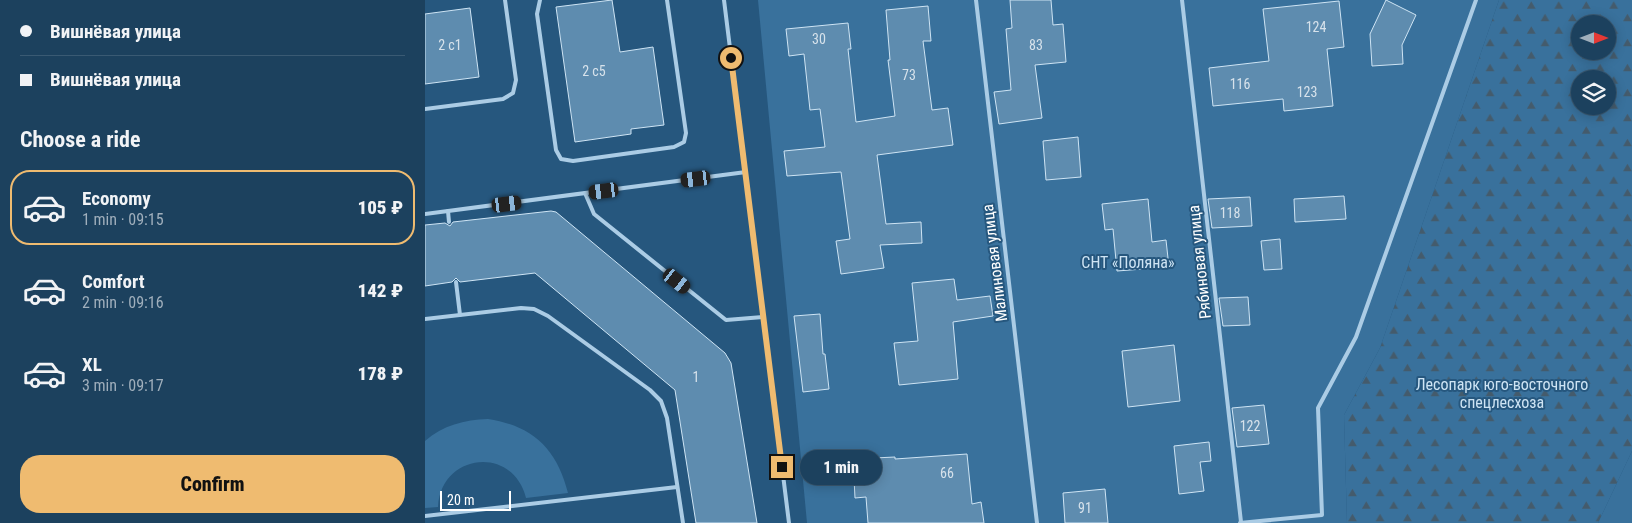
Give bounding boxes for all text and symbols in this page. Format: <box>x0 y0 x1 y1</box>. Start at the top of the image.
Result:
north arrow <box>1571 15 1616 60</box>
map controls <box>1571 15 1616 115</box>
house number: 124 <box>1306 19 1326 35</box>
text: Вишнёвая улица <box>50 20 181 43</box>
house number: 30 <box>812 31 826 47</box>
house number: 2 с1 <box>438 37 462 53</box>
house number: 83 <box>1029 37 1043 53</box>
route start <box>720 47 742 69</box>
house number: 2 с5 <box>582 63 606 79</box>
house number: 73 <box>902 67 916 83</box>
text: Вишнёвая улица <box>50 68 181 91</box>
button: layers <box>1571 70 1616 115</box>
house number: 116 <box>1230 76 1250 92</box>
house number: 123 <box>1297 84 1317 100</box>
text: Choose a ride <box>20 127 141 152</box>
car <box>680 170 711 188</box>
car <box>588 182 619 200</box>
icon: car <box>22 185 67 230</box>
text: Economy <box>82 187 151 210</box>
car <box>491 195 522 213</box>
text: 105 ₽ <box>358 196 403 219</box>
street label: Малиновая улица <box>978 203 1011 323</box>
street label: Рябиновая улица <box>1184 204 1215 320</box>
house number: 118 <box>1220 205 1240 221</box>
text: 1 min · 09:15 <box>82 210 164 229</box>
park label: СНТ «Поляна» <box>1081 253 1175 272</box>
car <box>660 266 693 296</box>
icon: car <box>22 268 67 313</box>
text: Comfort <box>82 270 145 293</box>
text: 142 ₽ <box>358 279 403 302</box>
text: 2 min · 09:16 <box>82 293 164 312</box>
icon: car <box>22 351 67 396</box>
text: XL <box>82 353 102 376</box>
text: 178 ₽ <box>358 362 403 385</box>
house number: 1 <box>693 369 699 385</box>
park label: Лесопарк юго-восточного спецлесхоза <box>1416 375 1588 412</box>
text: 3 min · 09:17 <box>82 376 164 395</box>
house number: 122 <box>1240 418 1260 434</box>
callout: 1 min <box>799 450 882 484</box>
button: Confirm <box>20 455 405 513</box>
route end <box>771 456 793 478</box>
text: 1 min <box>823 458 859 477</box>
house number: 66 <box>940 465 954 481</box>
scale bar <box>440 488 511 511</box>
text: 20 m <box>447 492 475 508</box>
house number: 91 <box>1078 500 1092 516</box>

